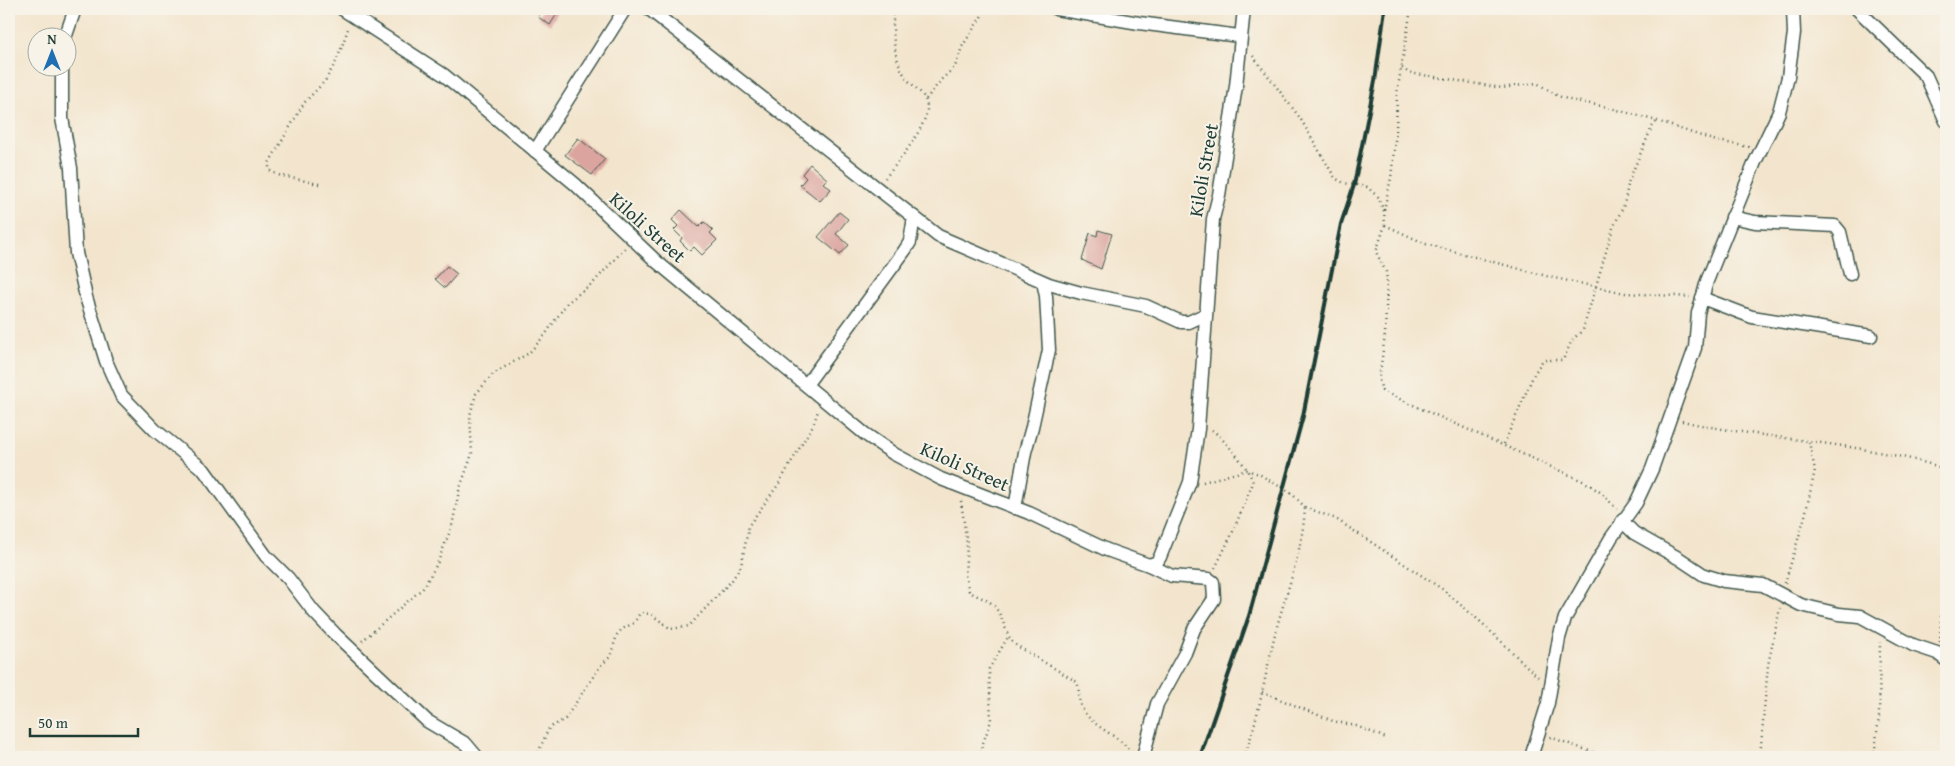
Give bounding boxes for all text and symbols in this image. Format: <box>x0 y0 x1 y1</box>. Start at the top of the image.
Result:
north arrow <box>28 28 78 78</box>
text: N <box>47 29 57 49</box>
street label: Kiloli Street <box>1181 121 1225 219</box>
street label: Kiloli Street <box>604 185 693 269</box>
street label: Kiloli Street <box>916 434 1014 498</box>
scale bar <box>30 706 138 738</box>
text: 50 m <box>38 712 69 733</box>

